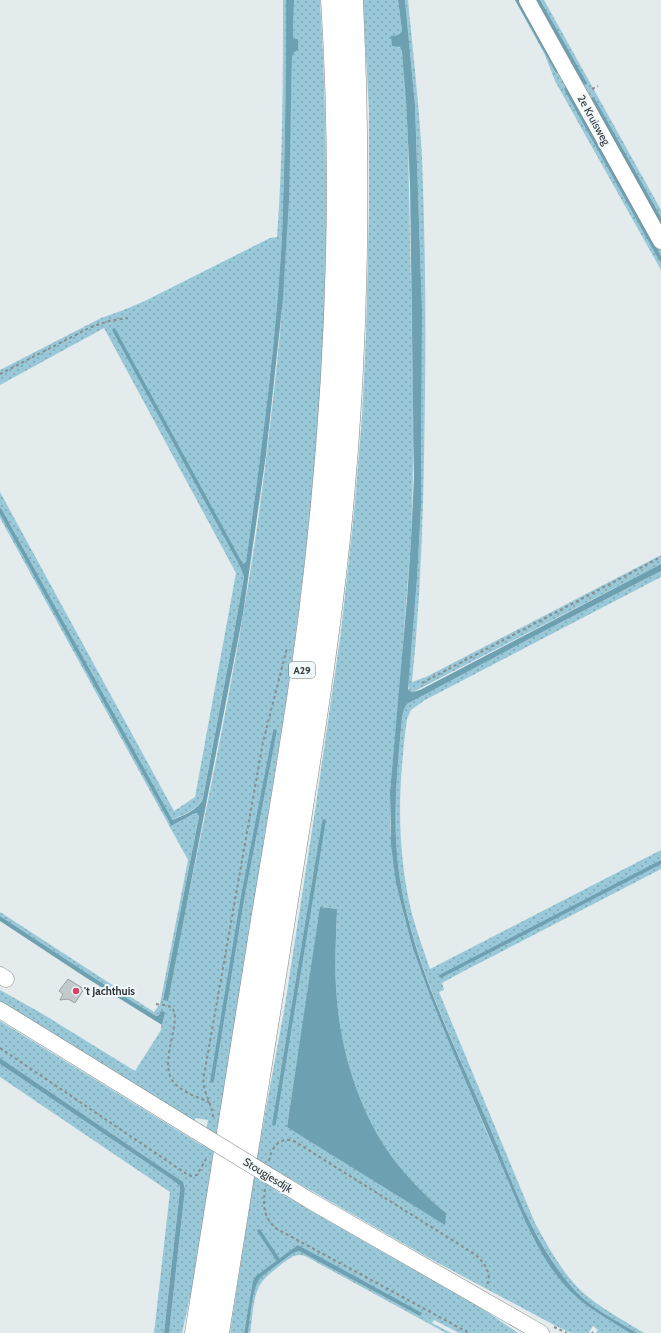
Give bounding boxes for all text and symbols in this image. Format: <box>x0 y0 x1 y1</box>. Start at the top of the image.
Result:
street label: 2e Kruisweg <box>574 92 614 148</box>
road number: A29 <box>289 662 315 678</box>
place label: 't Jachthuis <box>84 984 135 998</box>
marker: 't Jachthuis <box>71 986 81 996</box>
street label: Stougjesdijk <box>241 1154 295 1196</box>

